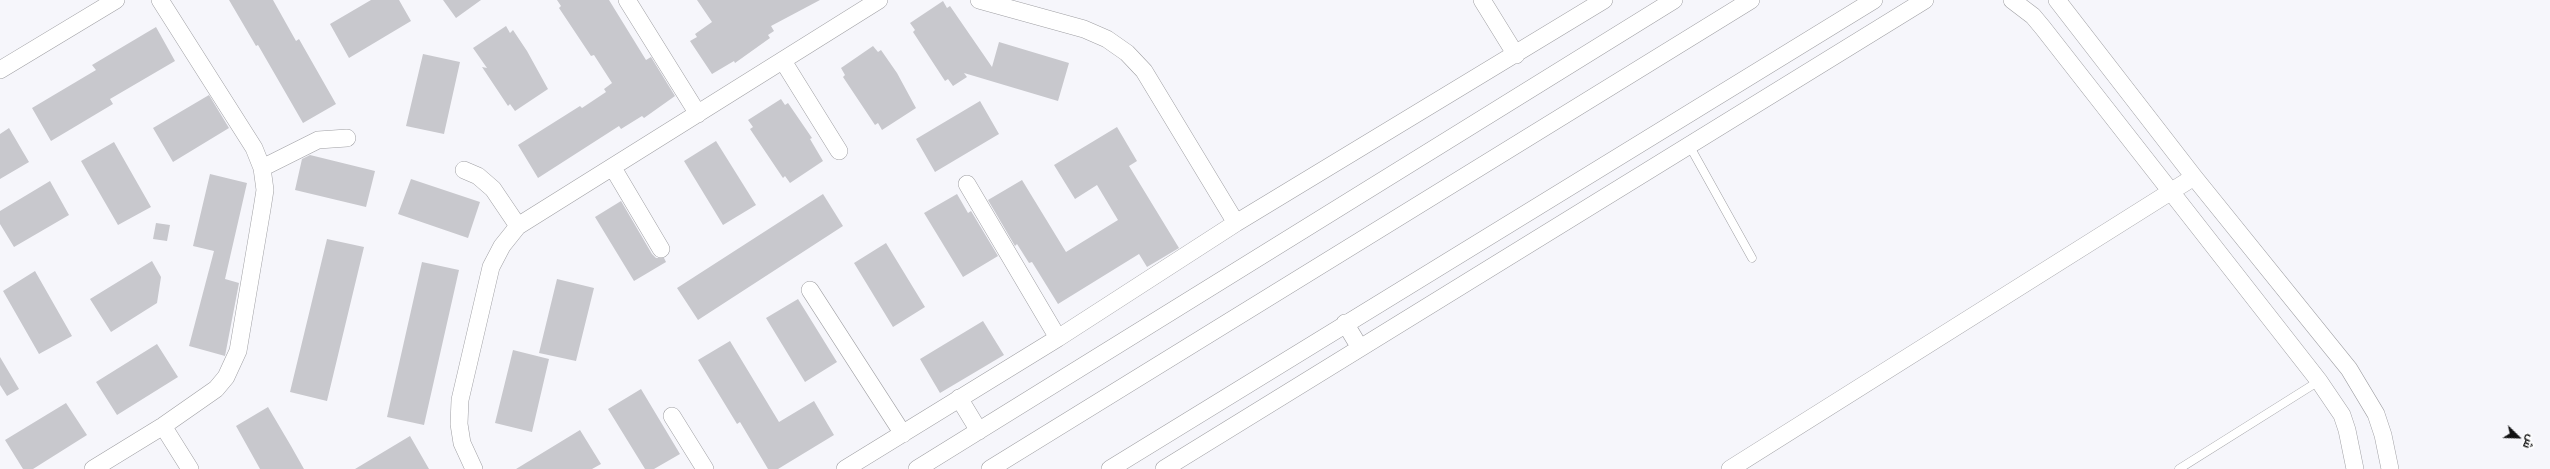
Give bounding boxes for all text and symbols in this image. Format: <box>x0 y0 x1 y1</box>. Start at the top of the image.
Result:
north arrow <box>2498 417 2538 457</box>
text: ش <box>2520 432 2538 451</box>

